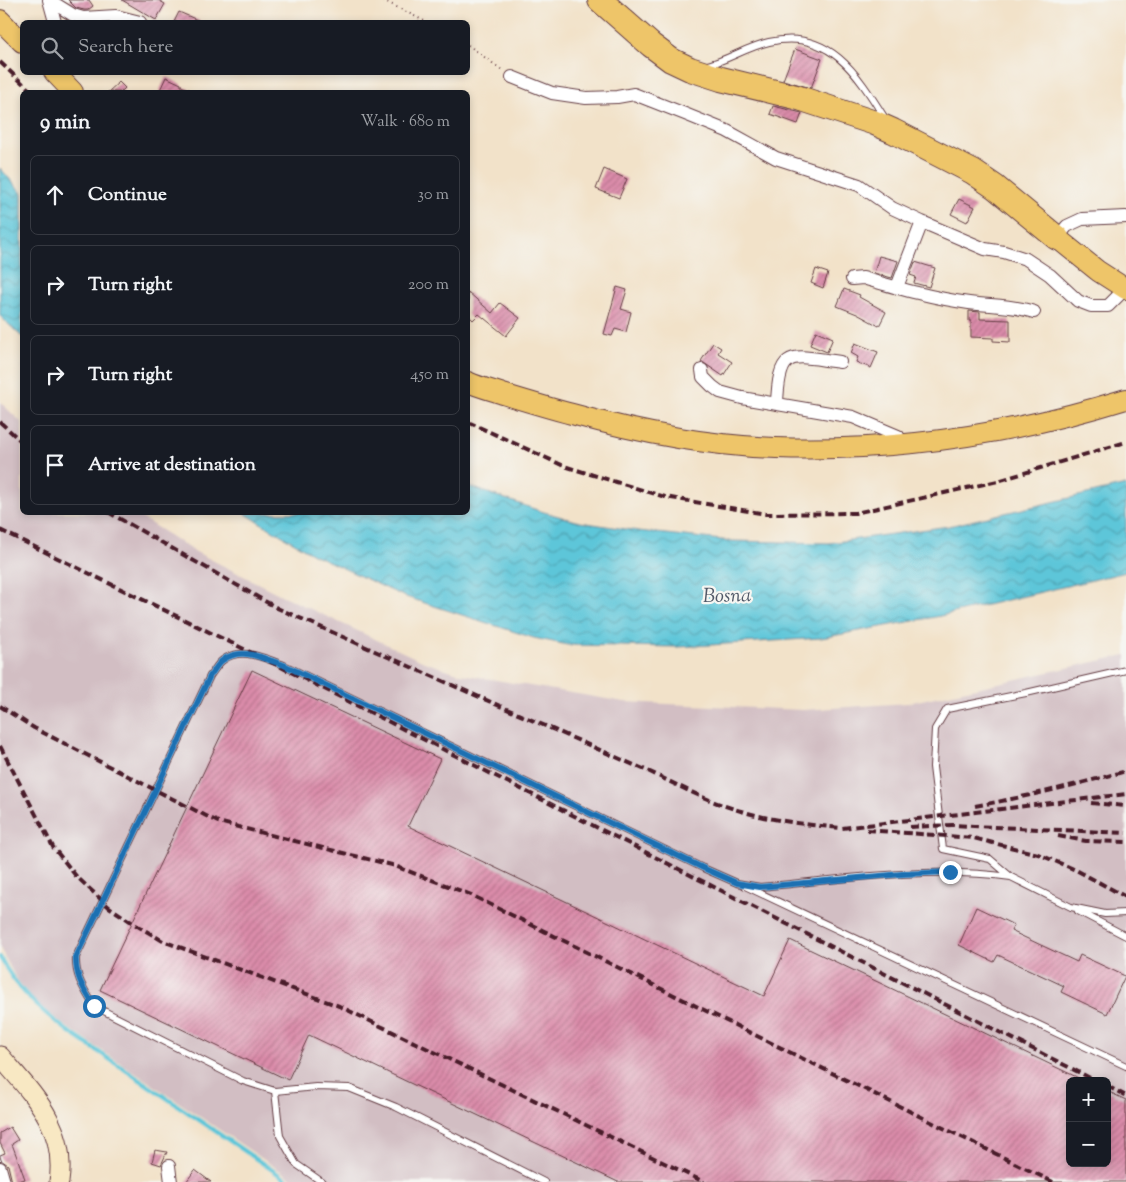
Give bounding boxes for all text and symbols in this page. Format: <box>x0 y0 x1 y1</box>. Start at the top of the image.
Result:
search box <box>20 20 470 75</box>
icon: search <box>38 34 66 62</box>
text: Search here <box>78 34 173 61</box>
text: 9 min <box>40 108 90 138</box>
text: Walk · 680 m <box>361 111 450 134</box>
icon: ahead <box>41 181 69 209</box>
text: Continue <box>88 182 167 209</box>
text: 30 m <box>418 184 449 207</box>
icon: right <box>41 271 69 299</box>
text: Turn right <box>88 272 172 299</box>
text: 200 m <box>408 274 449 297</box>
icon: right <box>41 361 69 389</box>
text: Turn right <box>88 362 172 389</box>
text: 450 m <box>410 364 449 387</box>
icon: arrive <box>41 451 69 479</box>
text: Arrive at destination <box>88 452 256 479</box>
water label: Bosna <box>703 582 751 612</box>
route end <box>939 861 962 884</box>
route start <box>83 995 106 1018</box>
map controls <box>1066 1077 1111 1167</box>
button: + <box>1066 1077 1111 1122</box>
button: − <box>1066 1122 1111 1167</box>

